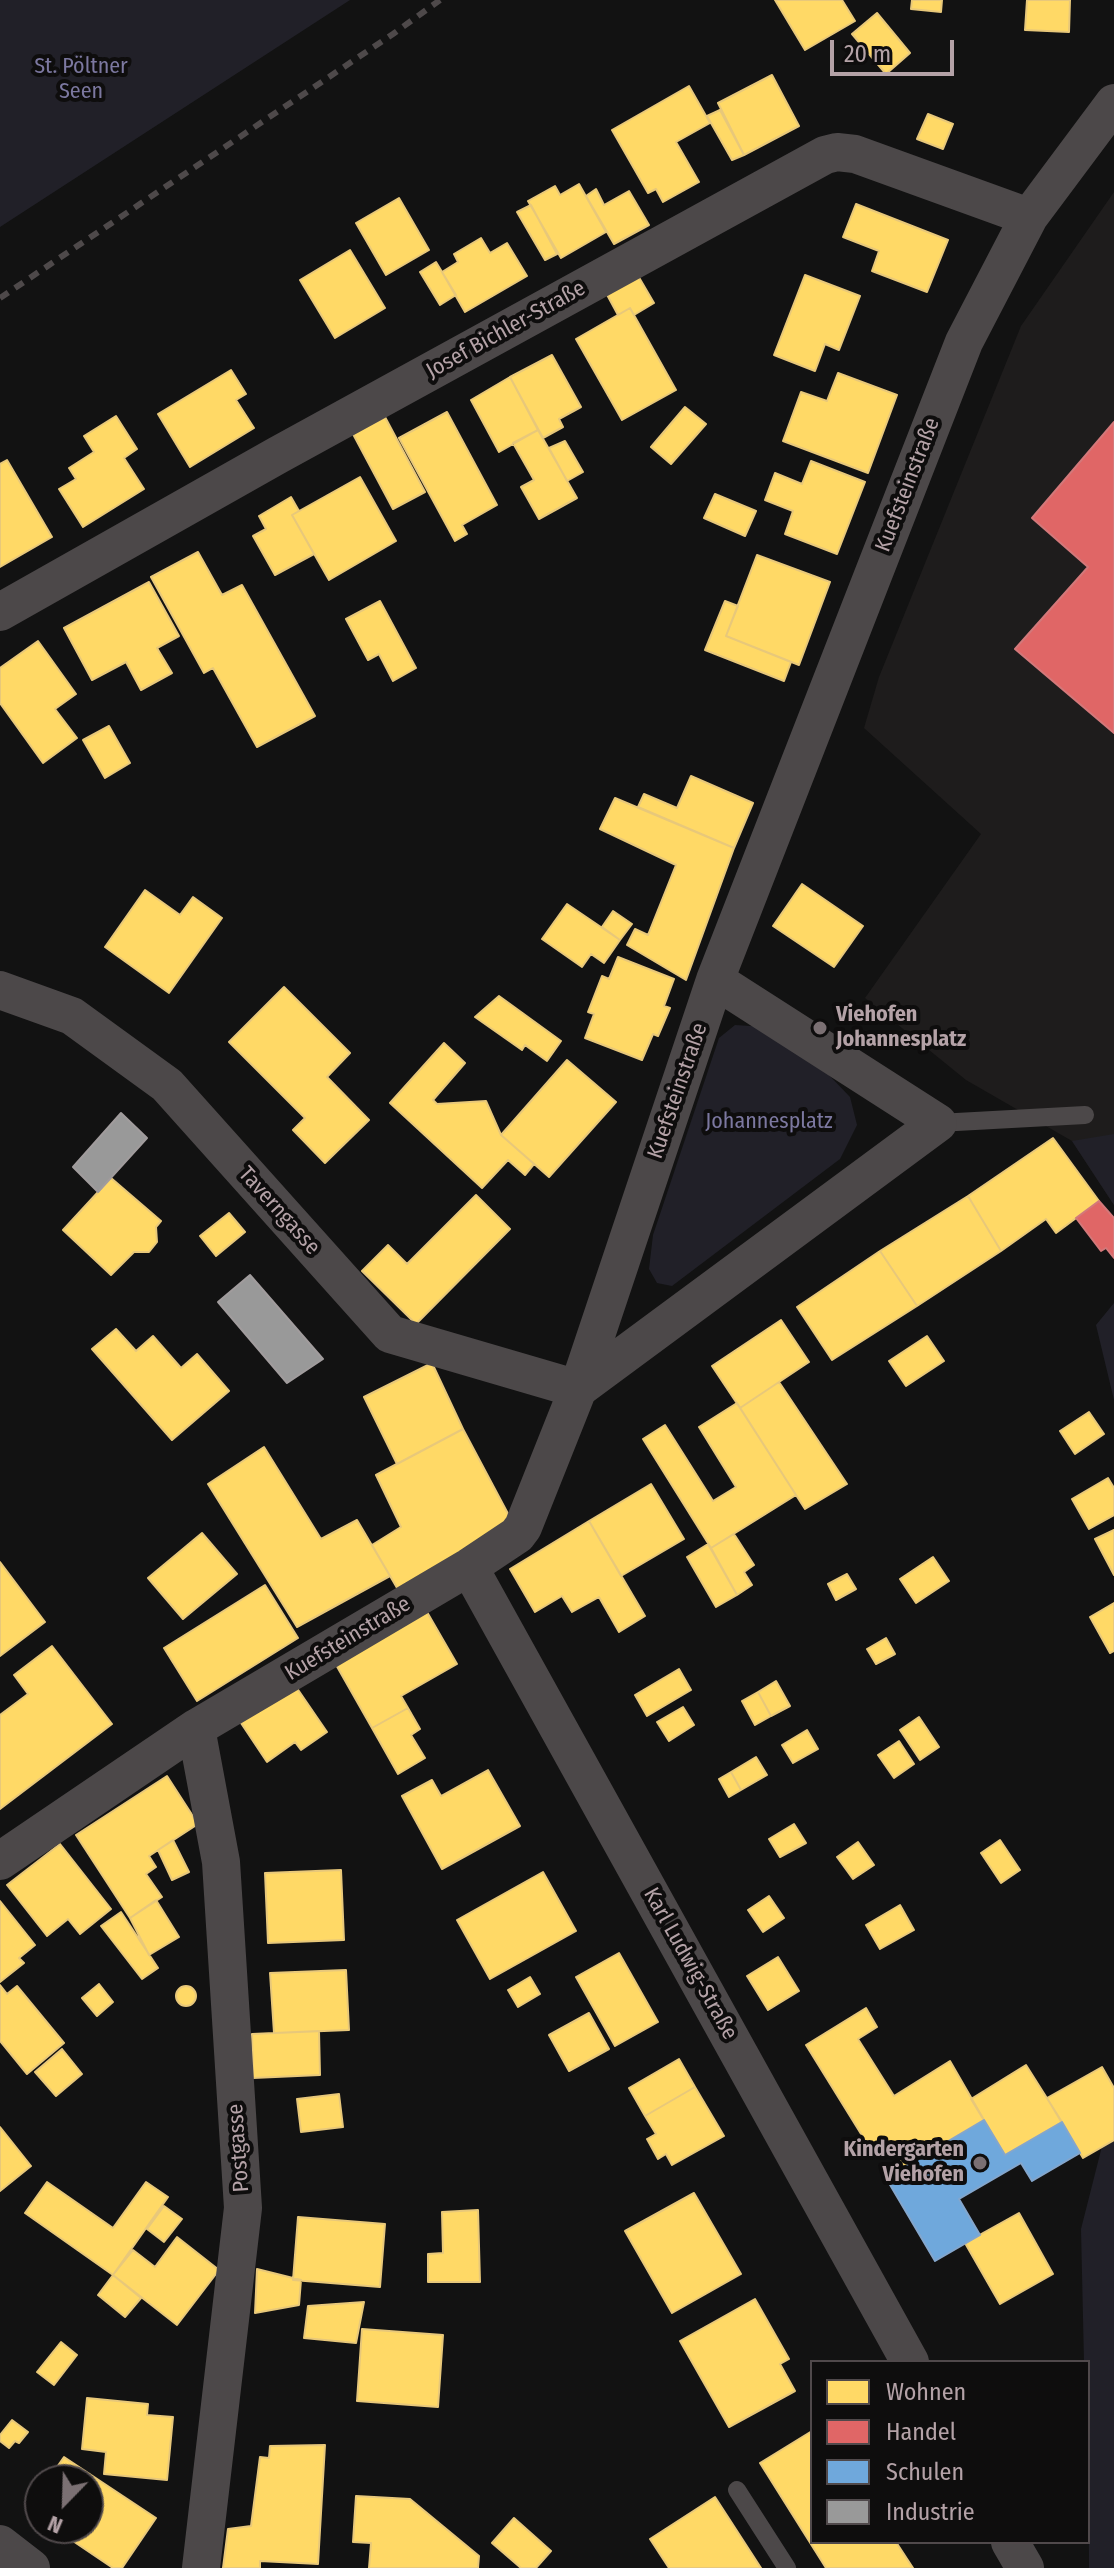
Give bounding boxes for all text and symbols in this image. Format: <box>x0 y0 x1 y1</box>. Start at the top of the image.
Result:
scale bar <box>834 24 958 74</box>
text: 20 m <box>844 40 891 68</box>
park label: St. Pöltner Seen <box>34 54 128 106</box>
street label: Josef Bichler-Straße <box>422 275 590 385</box>
street label: Kuefsteinstraße <box>870 414 946 556</box>
place label: Viehofen Johannesplatz <box>836 1002 966 1054</box>
marker: Viehofen Johannesplatz <box>811 1019 829 1037</box>
street label: Kuefsteinstraße <box>642 1020 714 1162</box>
park label: Johannesplatz <box>705 1109 833 1135</box>
street label: Taverngasse <box>233 1162 325 1260</box>
street label: Kuefsteinstraße <box>280 1591 416 1687</box>
street label: Karl Ludwig-Straße <box>637 1883 743 2045</box>
street label: Postgasse <box>223 2103 255 2193</box>
place label: Kindergarten Viehofen <box>844 2137 964 2188</box>
marker: Kindergarten Viehofen <box>971 2154 989 2172</box>
legend <box>810 2360 1090 2544</box>
text: Wohnen <box>886 2378 966 2406</box>
text: Handel <box>886 2418 956 2446</box>
text: Schulen <box>886 2458 964 2486</box>
north arrow <box>24 2464 104 2544</box>
text: Industrie <box>886 2498 975 2526</box>
text: N <box>44 2510 67 2540</box>

